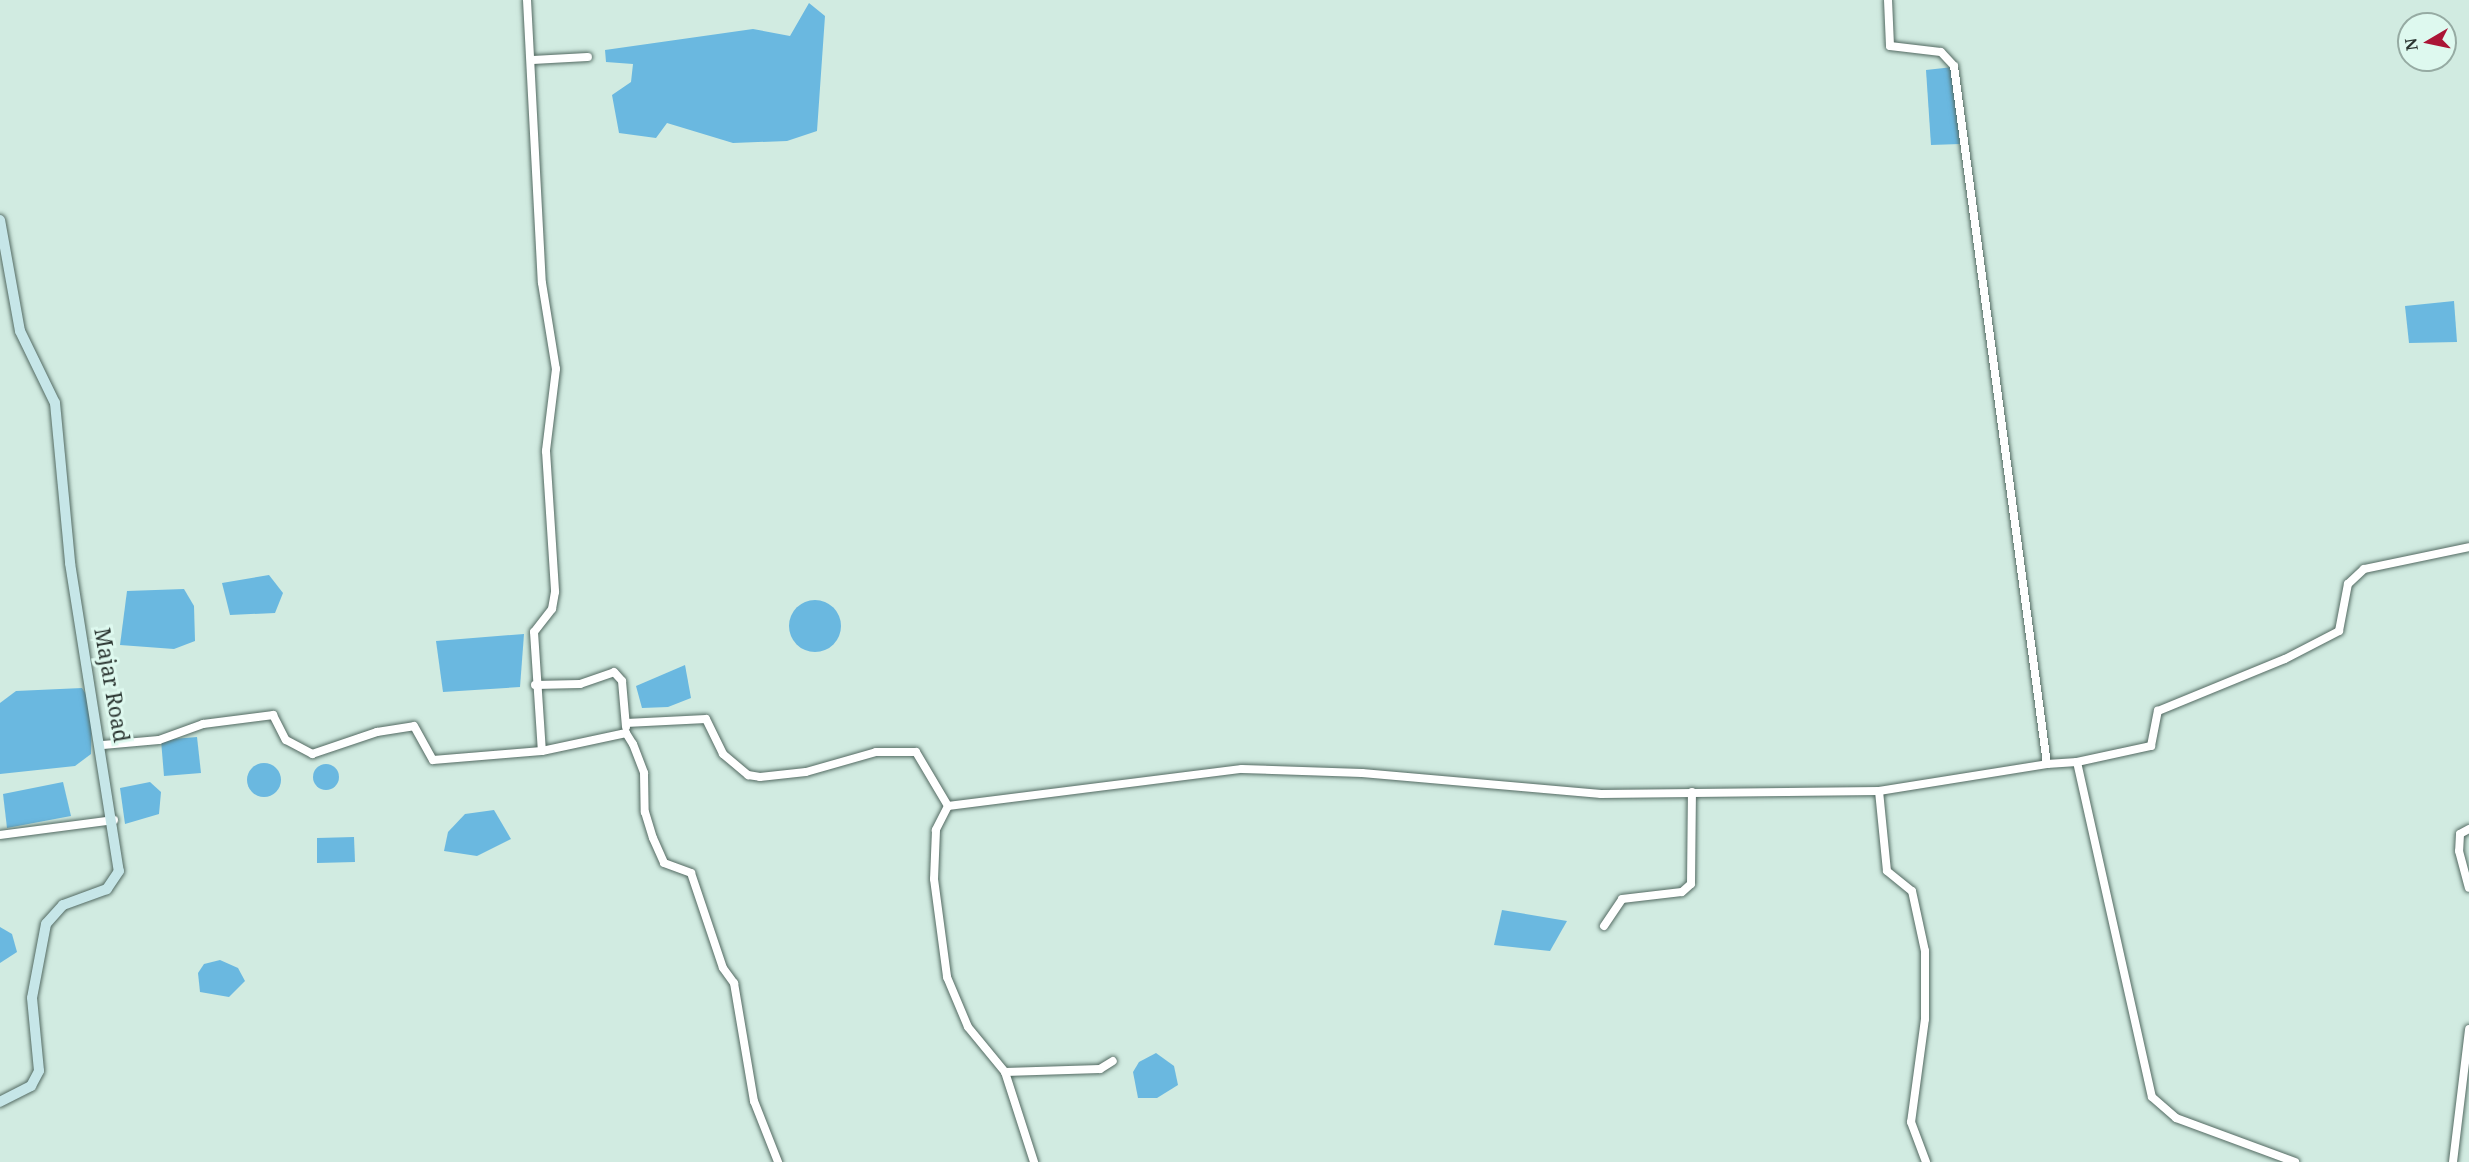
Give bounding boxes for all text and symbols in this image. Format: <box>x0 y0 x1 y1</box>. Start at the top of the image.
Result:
north arrow <box>2397 12 2457 72</box>
text: N <box>2399 37 2423 52</box>
street label: Majar Road <box>90 626 134 744</box>

